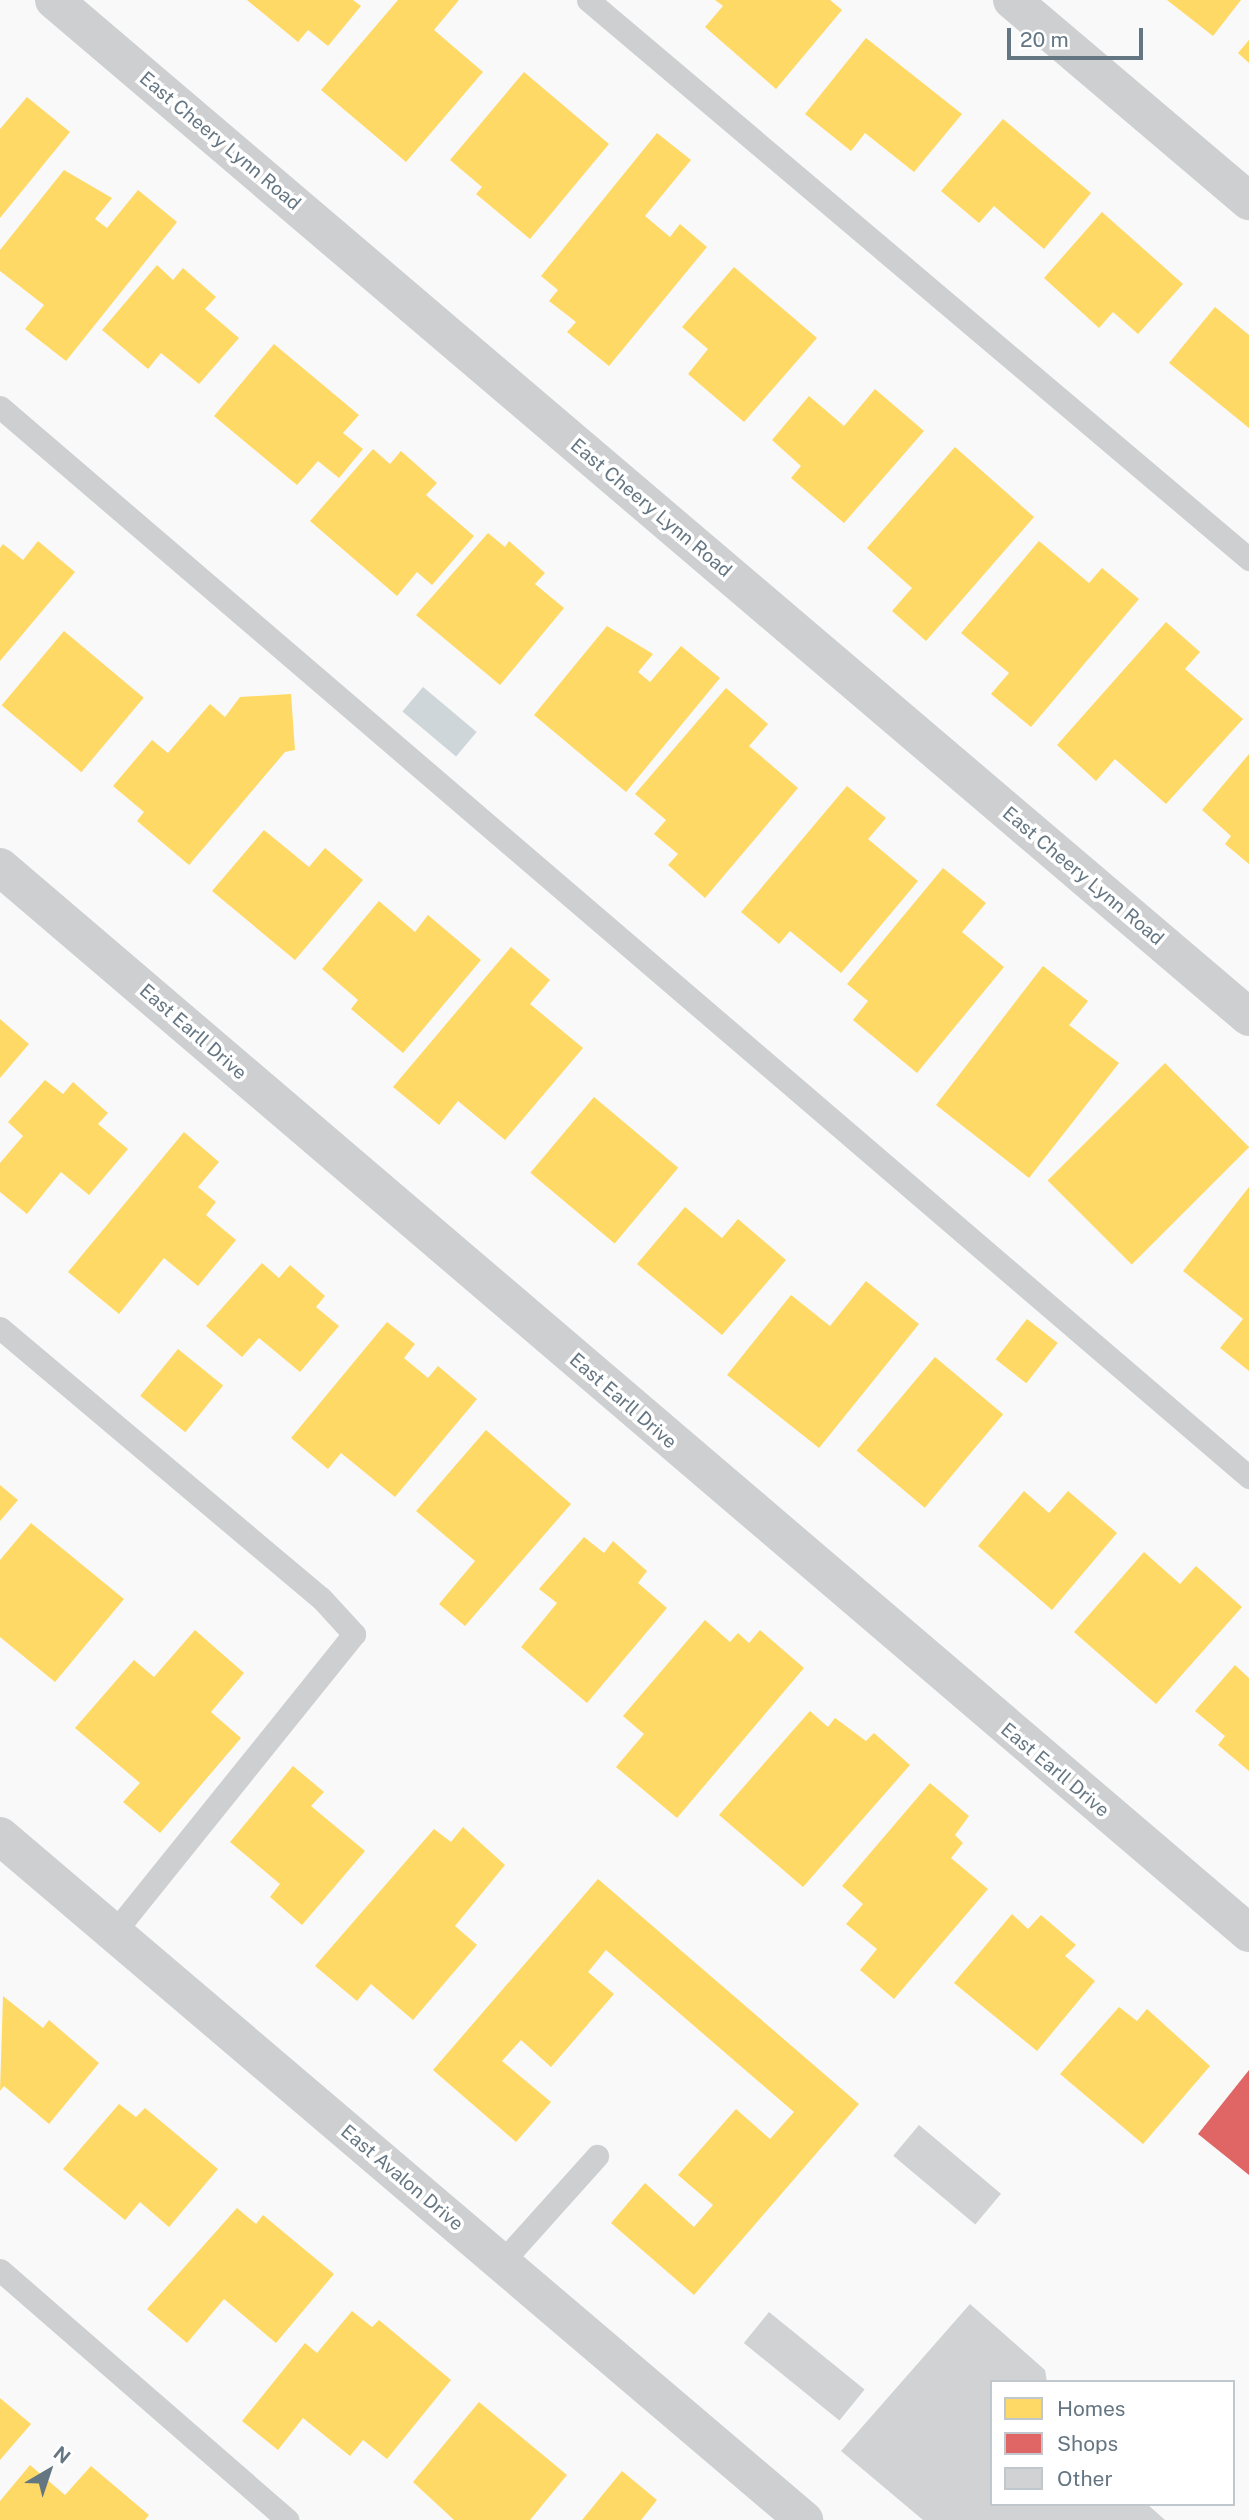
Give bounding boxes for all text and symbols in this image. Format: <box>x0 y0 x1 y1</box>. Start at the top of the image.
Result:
scale bar <box>1011 14 1148 58</box>
text: 20 m <box>1020 27 1069 52</box>
street label: East Cheery Lynn Road <box>135 67 305 215</box>
street label: East Cheery Lynn Road <box>566 434 736 582</box>
street label: East Cheery Lynn Road <box>998 802 1168 950</box>
street label: East Earll Drive <box>135 979 251 1085</box>
street label: East Earll Drive <box>565 1348 681 1454</box>
street label: East Earll Drive <box>996 1718 1114 1822</box>
street label: East Avalon Drive <box>336 2120 468 2236</box>
legend <box>990 2380 1235 2506</box>
text: Homes <box>1057 2396 1125 2421</box>
text: Shops <box>1057 2431 1118 2456</box>
north arrow <box>14 2436 84 2506</box>
text: N <box>50 2441 75 2468</box>
text: Other <box>1057 2466 1113 2491</box>

